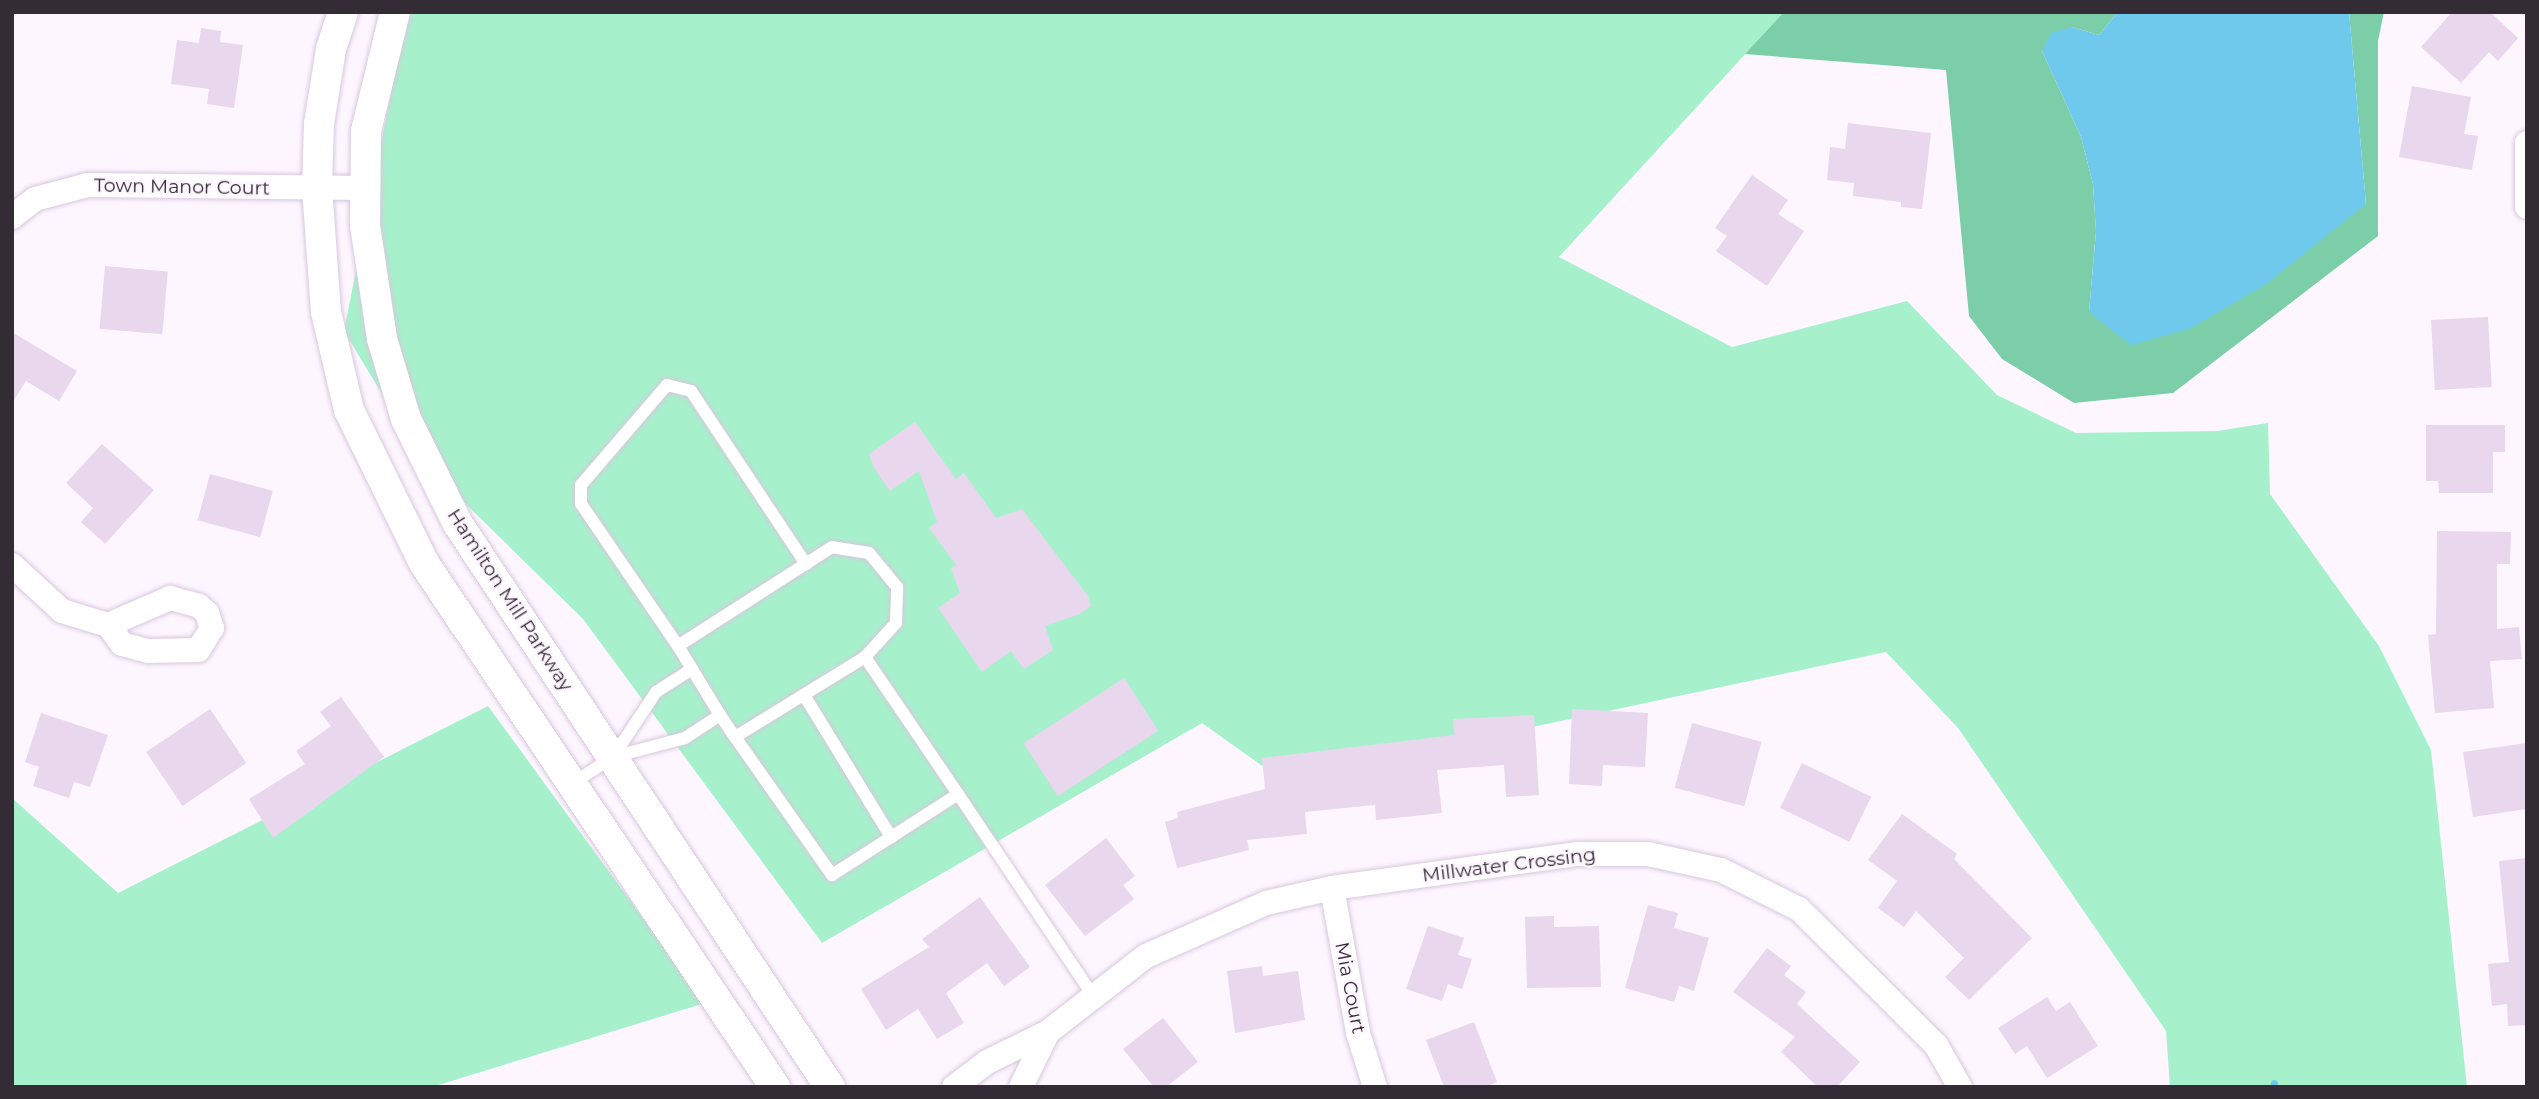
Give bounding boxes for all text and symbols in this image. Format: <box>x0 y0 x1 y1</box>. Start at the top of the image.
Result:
street label: Town Manor Court <box>94 174 270 200</box>
street label: Hamilton Mill Parkway <box>442 505 578 695</box>
street label: Millwater Crossing <box>1421 843 1597 887</box>
street label: Mia Court <box>1330 940 1370 1036</box>

